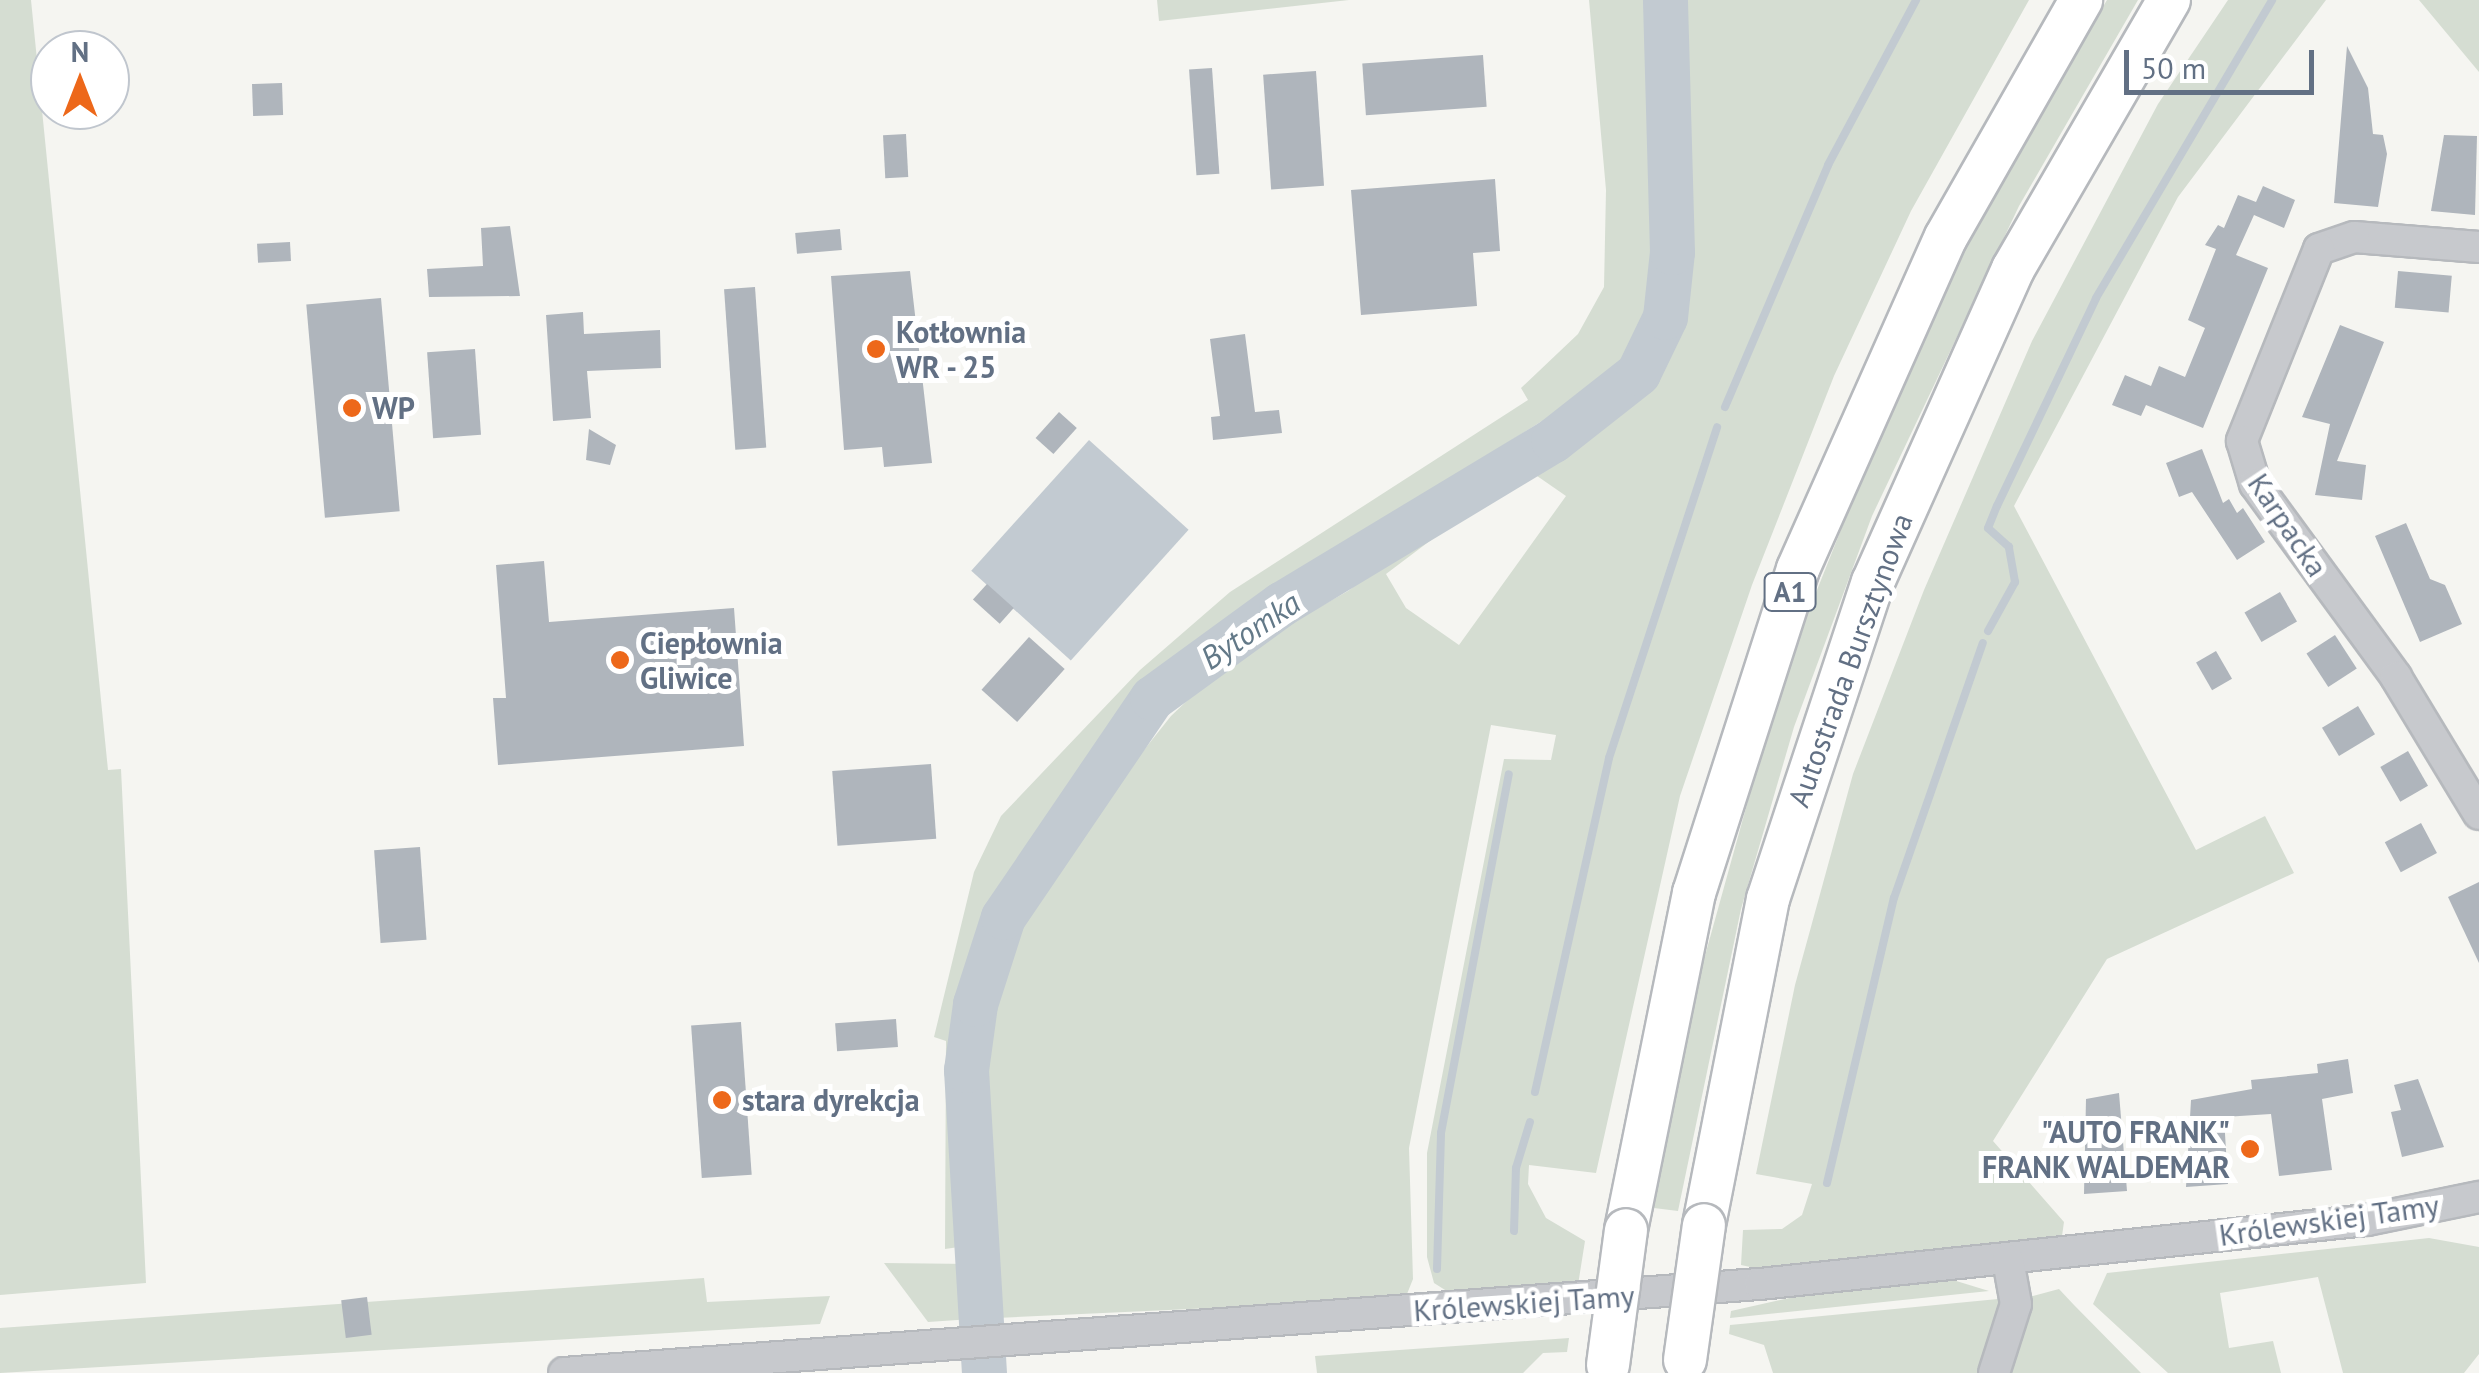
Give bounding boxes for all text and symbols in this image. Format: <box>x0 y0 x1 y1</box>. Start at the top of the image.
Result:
north arrow <box>30 30 130 130</box>
scale bar <box>2129 30 2319 92</box>
text: N <box>71 33 89 70</box>
text: 50 m <box>2141 48 2206 87</box>
place label: Kotłownia WR - 25 <box>896 314 1026 384</box>
marker: Kotłownia WR - 25 <box>865 338 887 360</box>
place label: WP <box>372 390 415 426</box>
marker: WP <box>341 397 363 419</box>
street label: Karpacka <box>2241 467 2335 583</box>
street label: Autostrada Bursztynowa <box>1780 508 1920 812</box>
road number: A1 <box>1762 569 1818 615</box>
water label: Bytomka <box>1193 583 1307 677</box>
place label: Ciepłownia Gliwice <box>640 625 783 696</box>
marker: Ciepłownia Gliwice <box>609 649 631 671</box>
place label: stara dyrekcja <box>742 1082 920 1118</box>
marker: stara dyrekcja <box>711 1089 733 1111</box>
place label: "AUTO FRANK" FRANK WALDEMAR <box>1980 1114 2230 1184</box>
marker: "AUTO FRANK" FRANK WALDEMAR <box>2239 1138 2261 1160</box>
street label: Królewskiej Tamy <box>2216 1187 2442 1253</box>
street label: Królewskiej Tamy <box>1412 1277 1636 1329</box>

